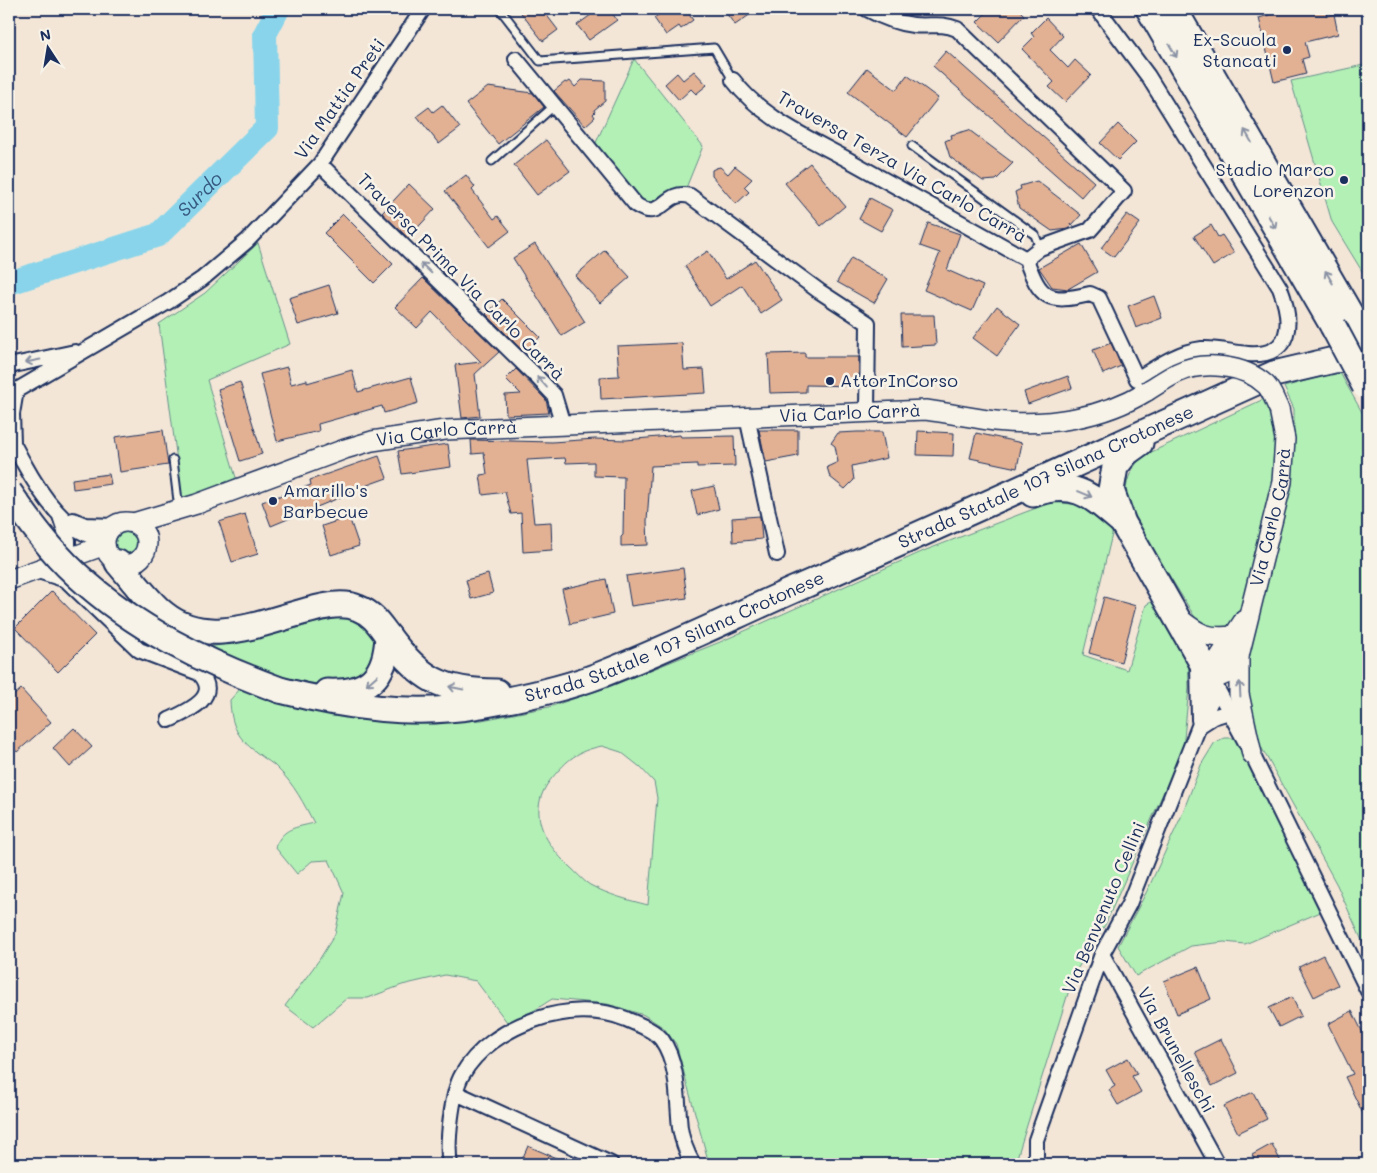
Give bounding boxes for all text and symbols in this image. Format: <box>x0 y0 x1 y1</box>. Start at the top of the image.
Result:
north arrow <box>22 22 72 72</box>
text: N <box>38 24 52 45</box>
place label: Ex-Scuola Stancati <box>1193 27 1277 72</box>
street label: Via Mattia Preti <box>288 33 390 164</box>
one-way arrow <box>1168 43 1178 58</box>
marker: Ex-Scuola Stancati <box>1281 44 1293 56</box>
street label: Traversa Terza Via Carlo Carrà <box>773 85 1032 248</box>
one-way arrow <box>1242 130 1252 144</box>
place label: Stadio Marco Lorenzon <box>1216 157 1334 202</box>
water label: Surdo <box>171 166 227 222</box>
street label: Traversa Prima Via Carlo Carrà <box>353 167 571 385</box>
marker: Stadio Marco Lorenzon <box>1338 174 1350 186</box>
one-way arrow <box>1267 214 1277 228</box>
one-way arrow <box>420 262 433 274</box>
one-way arrow <box>1324 270 1334 284</box>
one-way arrow <box>25 357 41 366</box>
place label: AttorInCorso <box>840 368 958 392</box>
marker: AttorInCorso <box>824 375 836 387</box>
one-way arrow <box>536 376 548 389</box>
street label: Via Carlo Carrà <box>779 397 921 427</box>
street label: Strada Statale 107 Silana Crotonese <box>894 399 1197 554</box>
street label: Via Carlo Carrà <box>374 414 518 451</box>
street label: Via Carlo Carrà <box>1244 447 1295 589</box>
place label: Amarillo's Barbecue <box>283 478 369 523</box>
one-way arrow <box>1077 489 1092 499</box>
marker: Amarillo's Barbecue <box>267 495 279 507</box>
street label: Strada Statale 107 Silana Crotonese <box>522 565 828 707</box>
one-way arrow <box>365 674 378 686</box>
one-way arrow <box>1235 682 1244 698</box>
one-way arrow <box>448 683 464 692</box>
street label: Via Benvenuto Cellini <box>1056 818 1150 998</box>
street label: Via Brunelleschi <box>1132 982 1221 1117</box>

